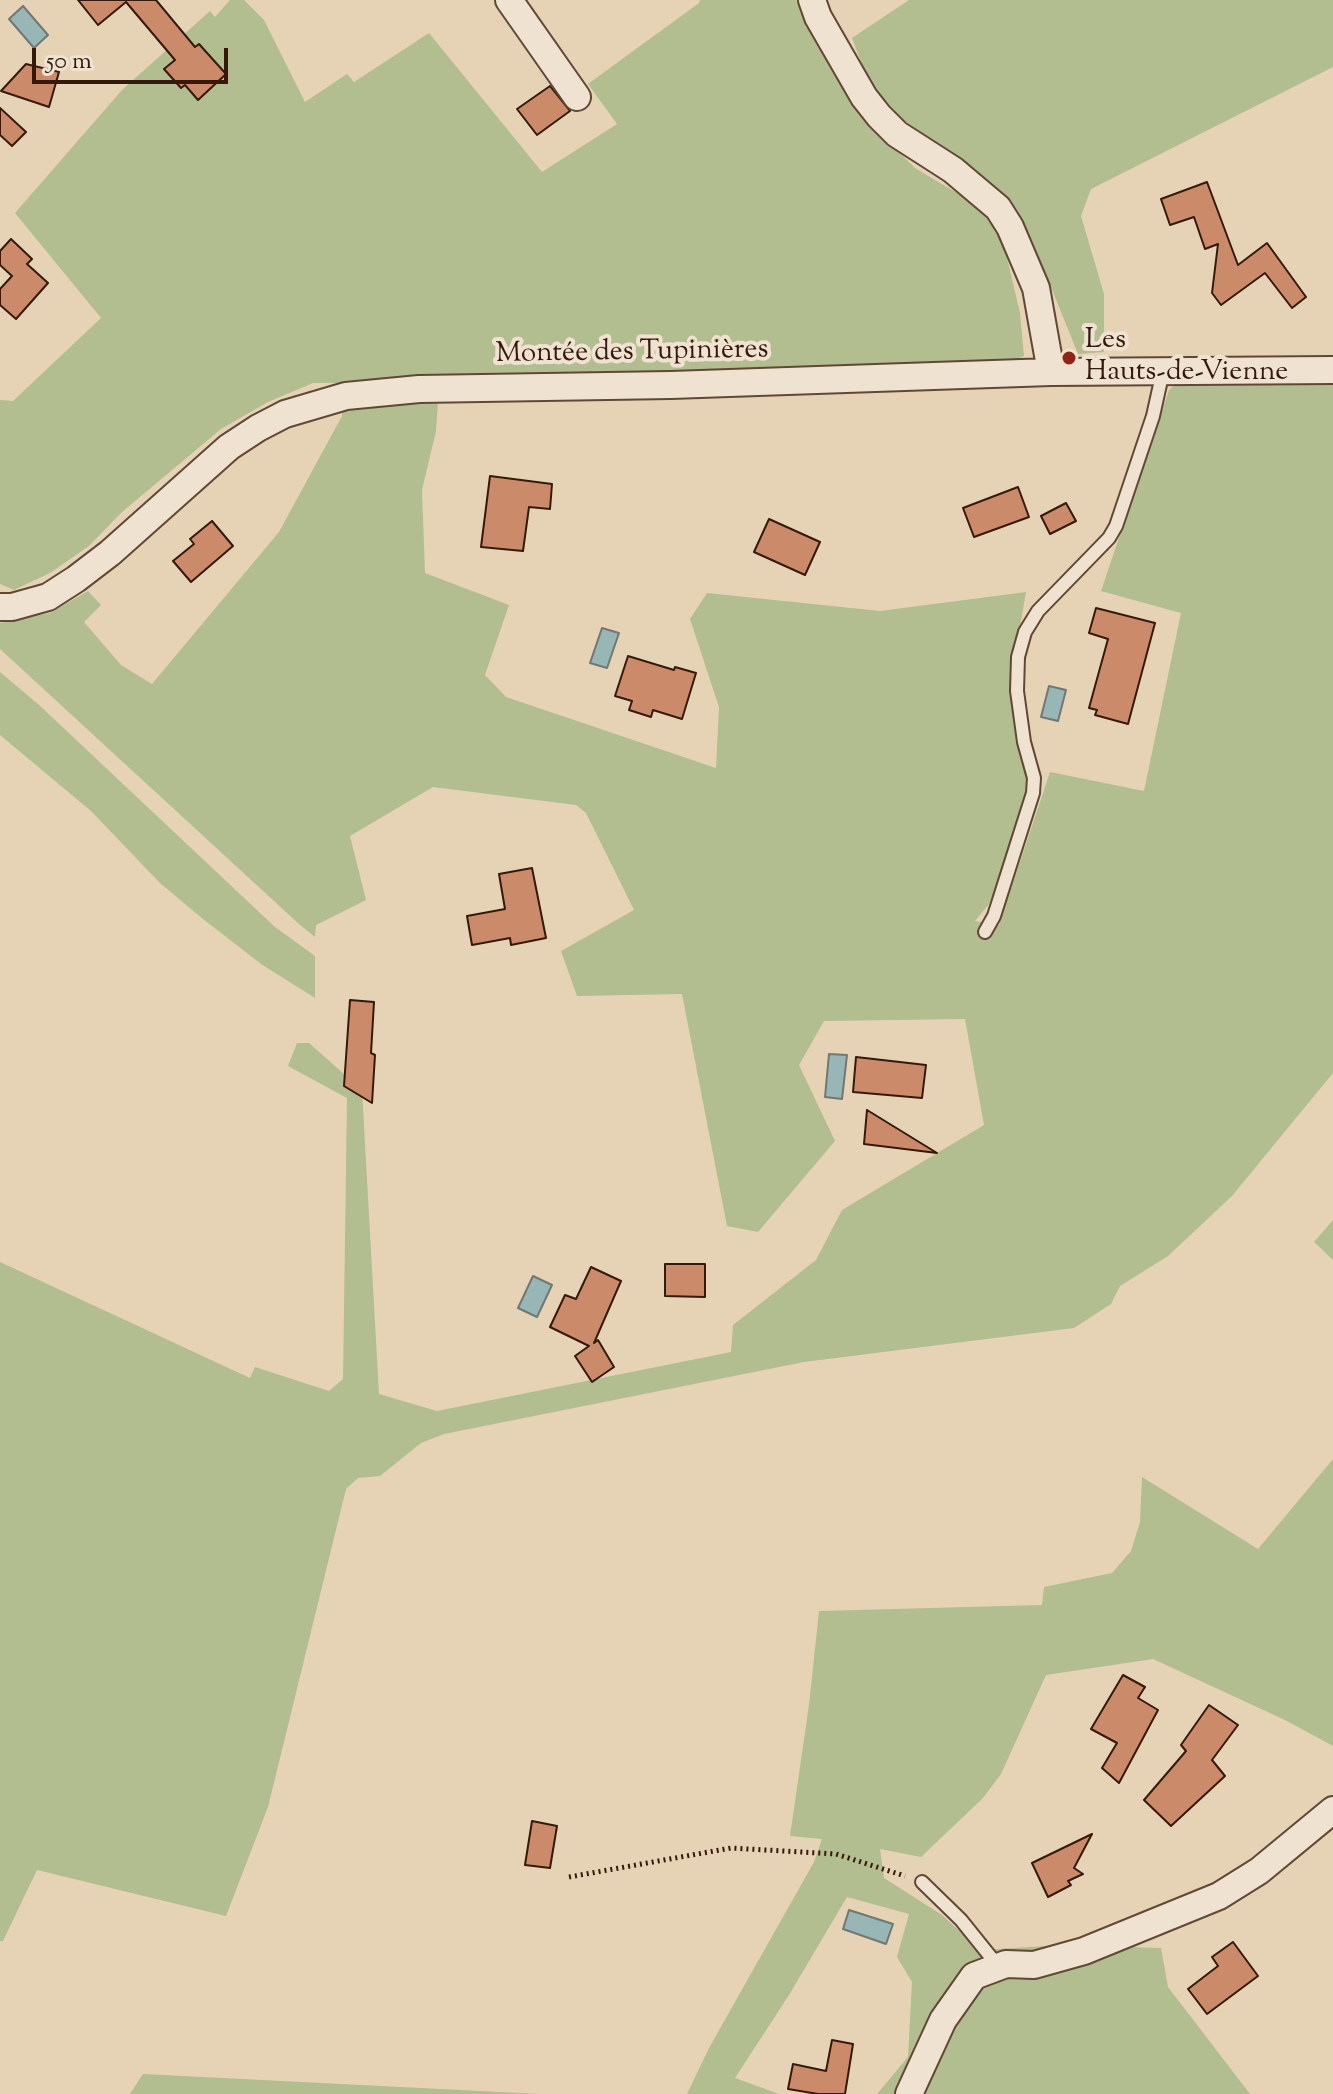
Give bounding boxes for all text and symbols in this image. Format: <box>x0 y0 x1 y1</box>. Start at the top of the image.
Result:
scale bar <box>36 32 232 82</box>
text: 50 m <box>46 45 92 79</box>
place label: Les Hauts-de-Vienne <box>1085 325 1288 391</box>
street label: Montée des Tupinières <box>495 335 769 373</box>
marker: Les Hauts-de-Vienne <box>1060 349 1078 367</box>

